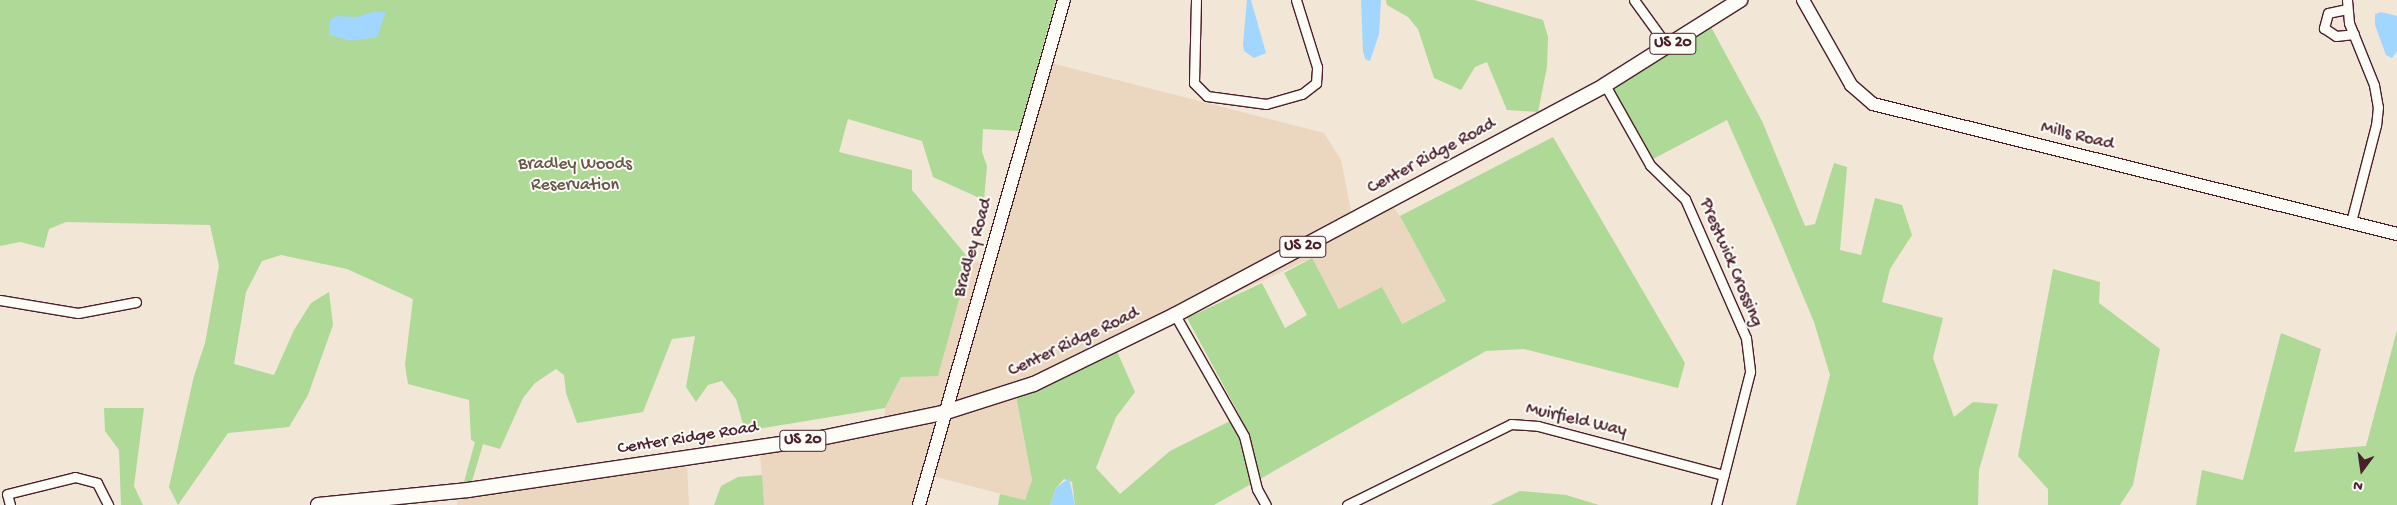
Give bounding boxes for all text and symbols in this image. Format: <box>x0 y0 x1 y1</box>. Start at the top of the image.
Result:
road number: US 20 <box>1649 31 1697 58</box>
street label: Center Ridge Road <box>1364 114 1500 200</box>
street label: Mills Road <box>2038 118 2116 156</box>
park label: Bradley Woods Reservation <box>518 155 632 198</box>
street label: Bradley Road <box>950 196 998 300</box>
street label: Prestwick Crossing <box>1693 196 1767 330</box>
road number: US 20 <box>1279 233 1327 260</box>
street label: Center Ridge Road <box>1005 303 1143 383</box>
street label: Muirfield Way <box>1523 399 1629 443</box>
street label: Center Ridge Road <box>616 417 760 461</box>
road number: US 20 <box>779 428 827 454</box>
north arrow <box>2337 445 2387 495</box>
text: N <box>2352 476 2365 494</box>

